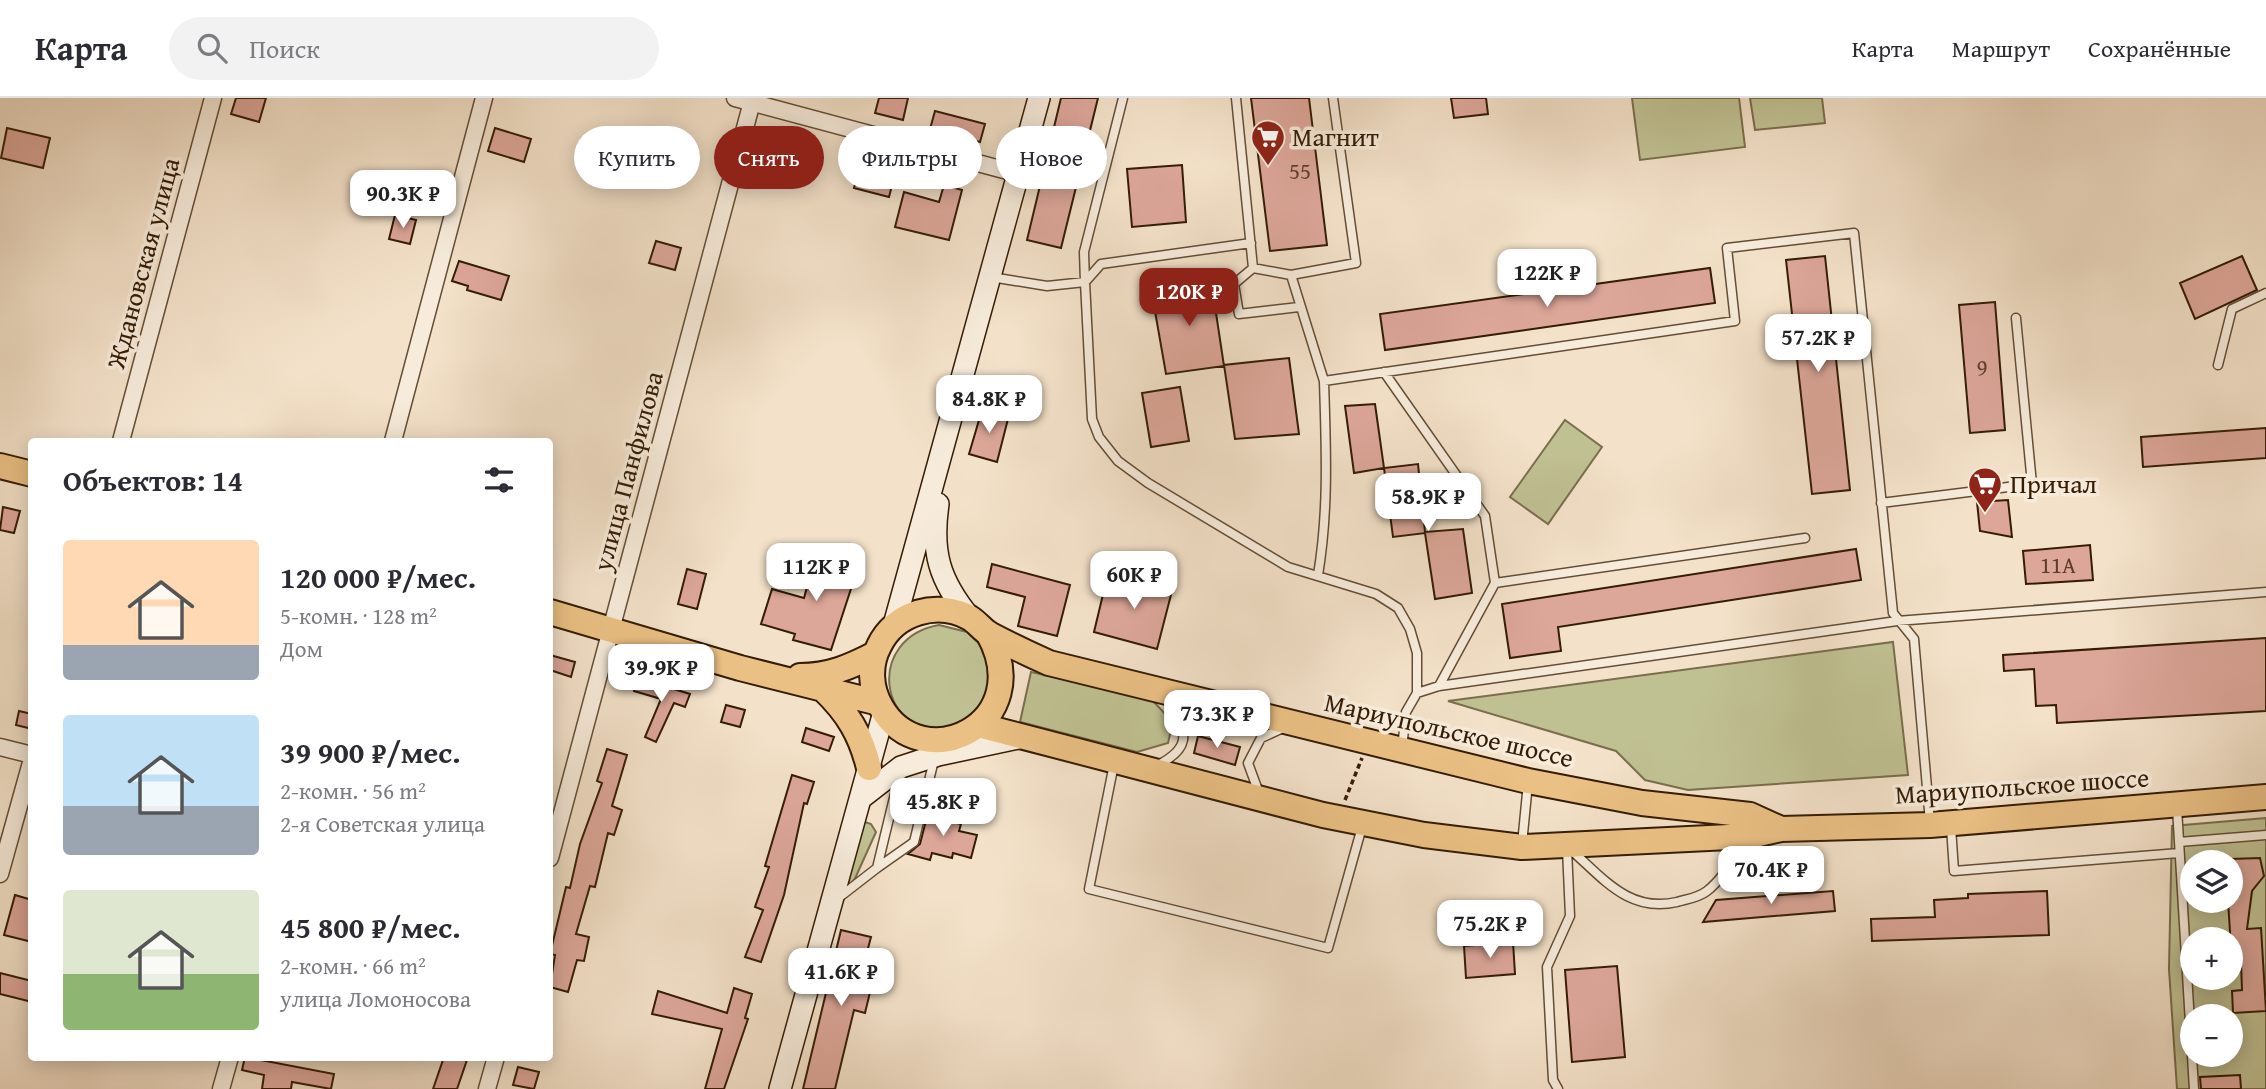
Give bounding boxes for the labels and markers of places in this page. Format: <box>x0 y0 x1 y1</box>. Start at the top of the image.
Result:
place label: Магнит <box>1292 117 1379 156</box>
supermarket icon: Магнит <box>1249 118 1287 167</box>
pin: 90.3K ₽ <box>338 170 468 230</box>
pin: 122K ₽ <box>1490 250 1604 309</box>
pin: 120K ₽ <box>1132 268 1246 328</box>
pin: 57.2K ₽ <box>1753 314 1883 374</box>
pin: 84.8K ₽ <box>924 376 1054 435</box>
place label: Причал <box>2010 464 2097 503</box>
supermarket icon: Причал <box>1966 465 2004 514</box>
pin: 58.9K ₽ <box>1363 474 1493 533</box>
pin: 112K ₽ <box>759 544 873 603</box>
pin: 60K ₽ <box>1085 552 1183 611</box>
pin: 39.9K ₽ <box>596 644 726 704</box>
pin: 73.3K ₽ <box>1152 690 1282 750</box>
pin: 45.8K ₽ <box>878 778 1008 838</box>
pin: 70.4K ₽ <box>1706 846 1836 906</box>
pin: 75.2K ₽ <box>1425 900 1555 960</box>
pin: 41.6K ₽ <box>776 948 906 1008</box>

